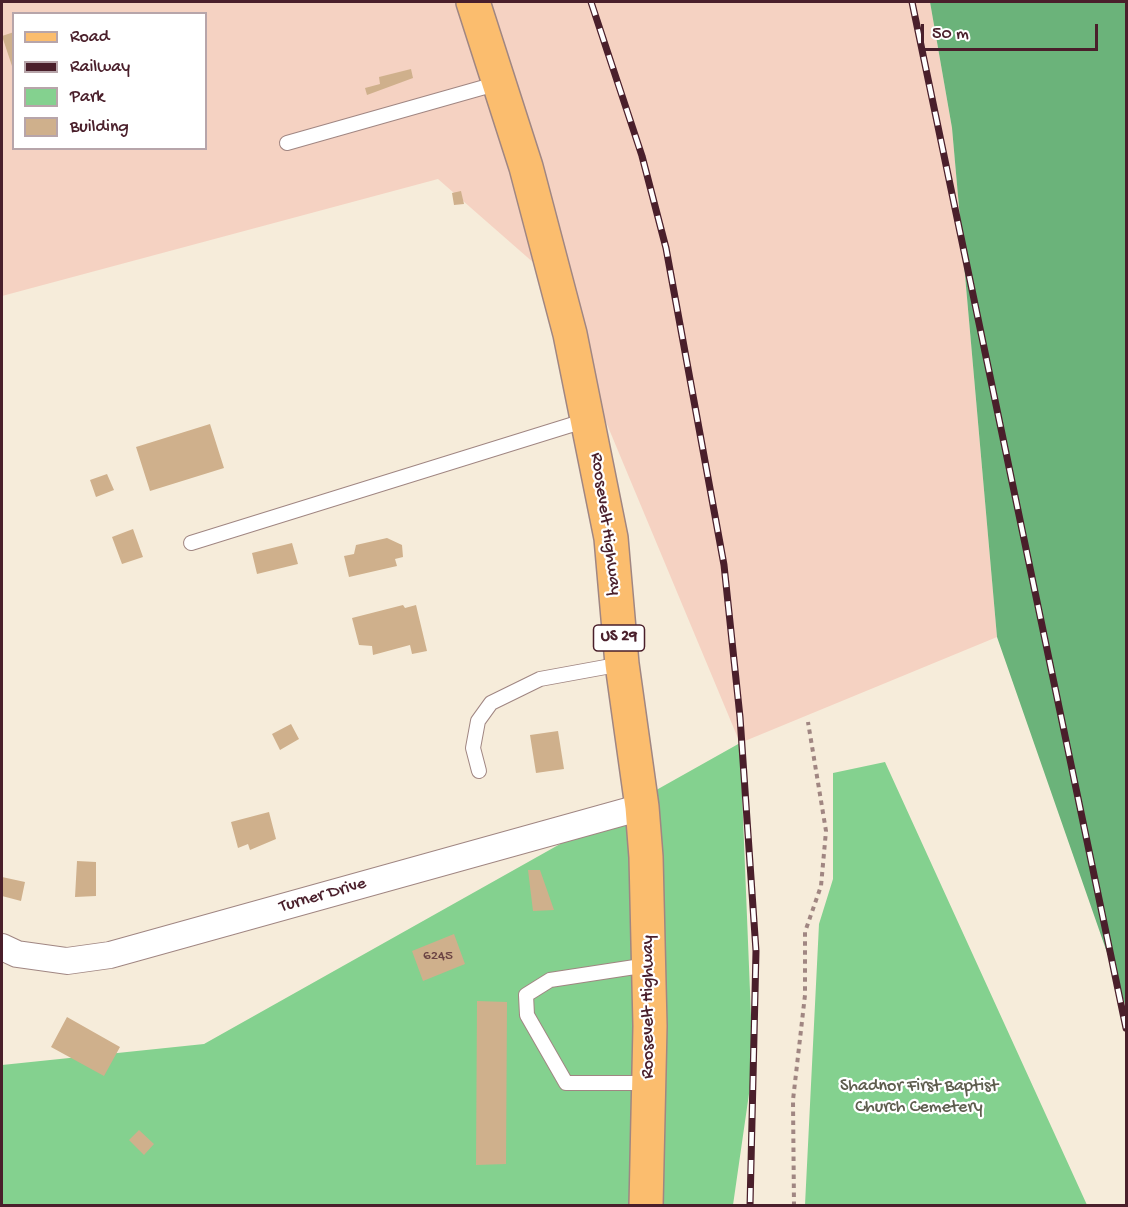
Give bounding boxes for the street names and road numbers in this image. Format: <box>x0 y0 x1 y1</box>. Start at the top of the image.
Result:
street label: Roosevelt Highway <box>584 451 626 597</box>
road number: US 29 <box>594 625 644 651</box>
street label: Turner Drive <box>277 873 369 919</box>
street label: Roosevelt Highway <box>638 935 660 1079</box>

